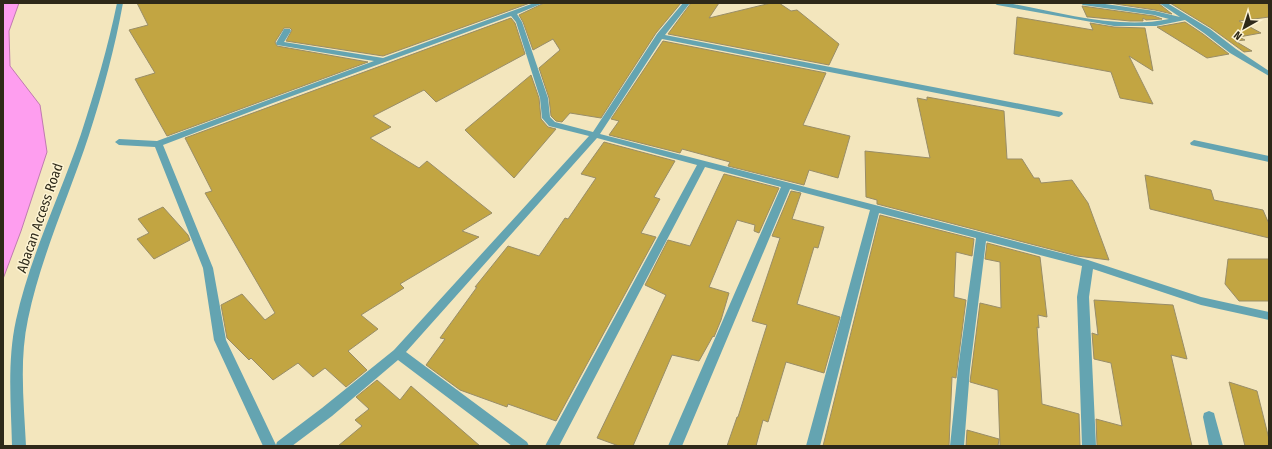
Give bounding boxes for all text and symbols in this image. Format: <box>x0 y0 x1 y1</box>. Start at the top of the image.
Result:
north arrow <box>1224 8 1264 48</box>
text: N <box>1231 28 1245 43</box>
street label: Abacan Access Road <box>13 161 67 275</box>

